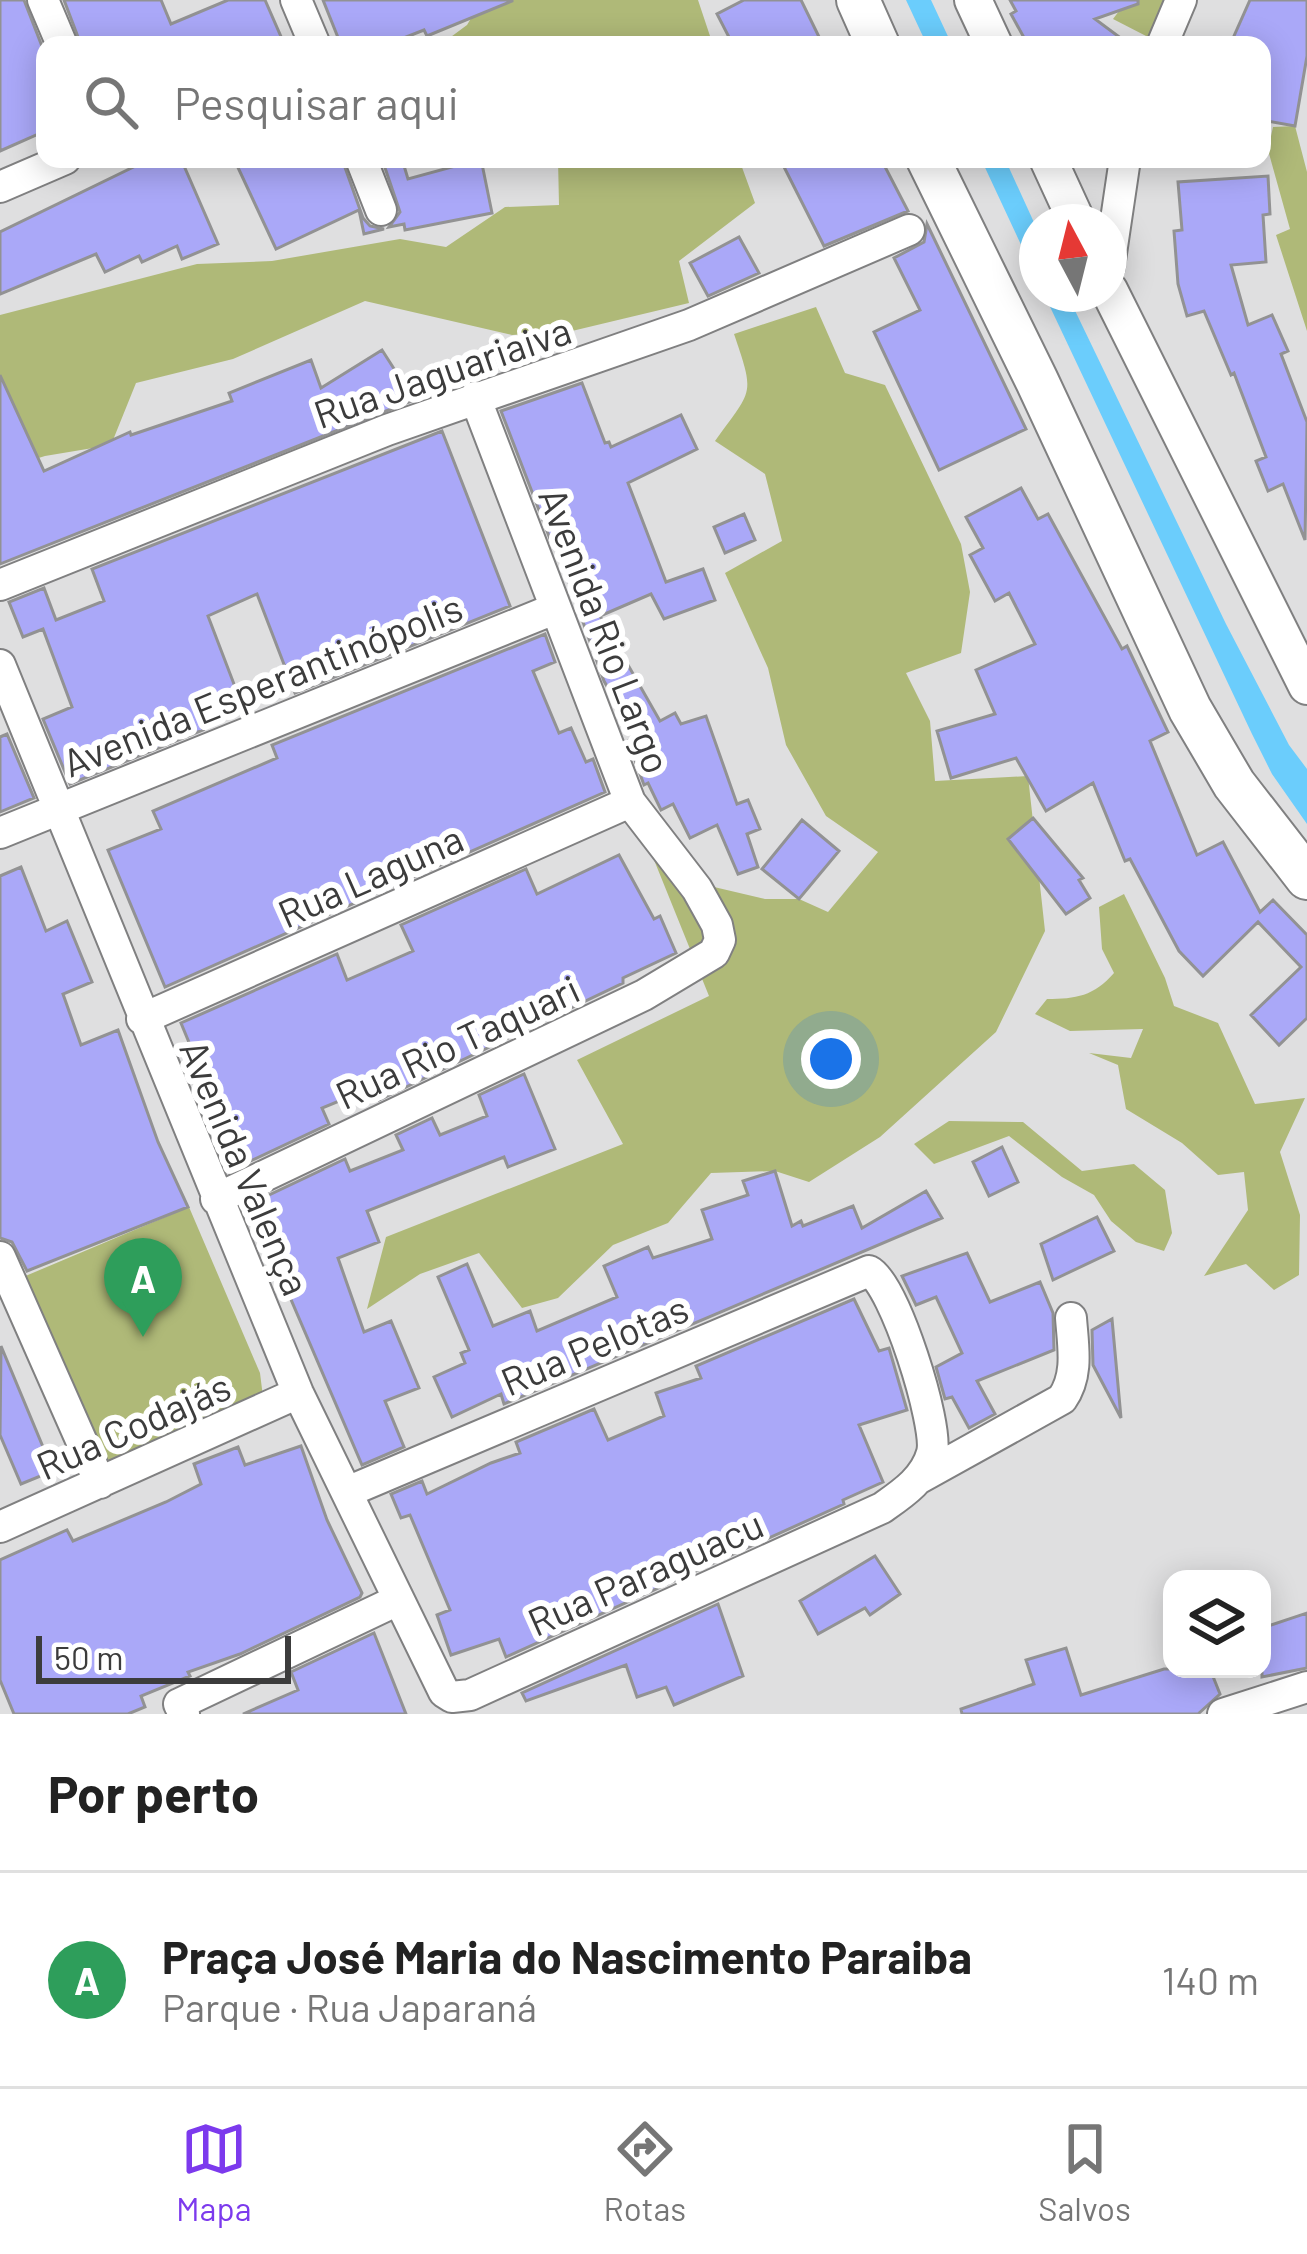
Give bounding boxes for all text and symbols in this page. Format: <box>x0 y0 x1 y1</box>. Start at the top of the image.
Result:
search box <box>36 36 1271 168</box>
icon: search <box>78 69 144 135</box>
text: Pesquisar aqui <box>174 75 459 129</box>
north arrow <box>1019 204 1127 312</box>
street label: Rua Jaguariaiva <box>307 305 577 437</box>
street label: Avenida Rio Largo <box>530 481 682 779</box>
street label: Avenida Esperantinópolis <box>55 582 469 786</box>
street label: Rua Laguna <box>270 813 470 937</box>
street label: Rua Rio Taquari <box>328 964 586 1118</box>
your location <box>801 1029 861 1089</box>
street label: Avenida Valença <box>171 1032 321 1302</box>
pin: A <box>104 1238 182 1337</box>
street label: Rua Pelotas <box>493 1284 695 1404</box>
street label: Rua Codajás <box>29 1361 237 1489</box>
street label: Rua Paraguacu <box>520 1499 770 1645</box>
map controls <box>1163 1570 1271 1678</box>
button: layers <box>1163 1570 1271 1678</box>
scale bar <box>36 1630 291 1683</box>
text: 50 m <box>54 1637 124 1677</box>
text: Por perto <box>48 1762 259 1823</box>
text: Praça José Maria do Nascimento Paraiba <box>162 1929 972 1983</box>
text: A <box>74 1956 100 2003</box>
text: 140 m <box>1162 1956 1259 2003</box>
text: Parque · Rua Japaraná <box>162 1983 537 2030</box>
tab: Mapa <box>176 2116 252 2228</box>
tab: Rotas <box>604 2116 686 2228</box>
tab: Salvos <box>1038 2116 1131 2228</box>

